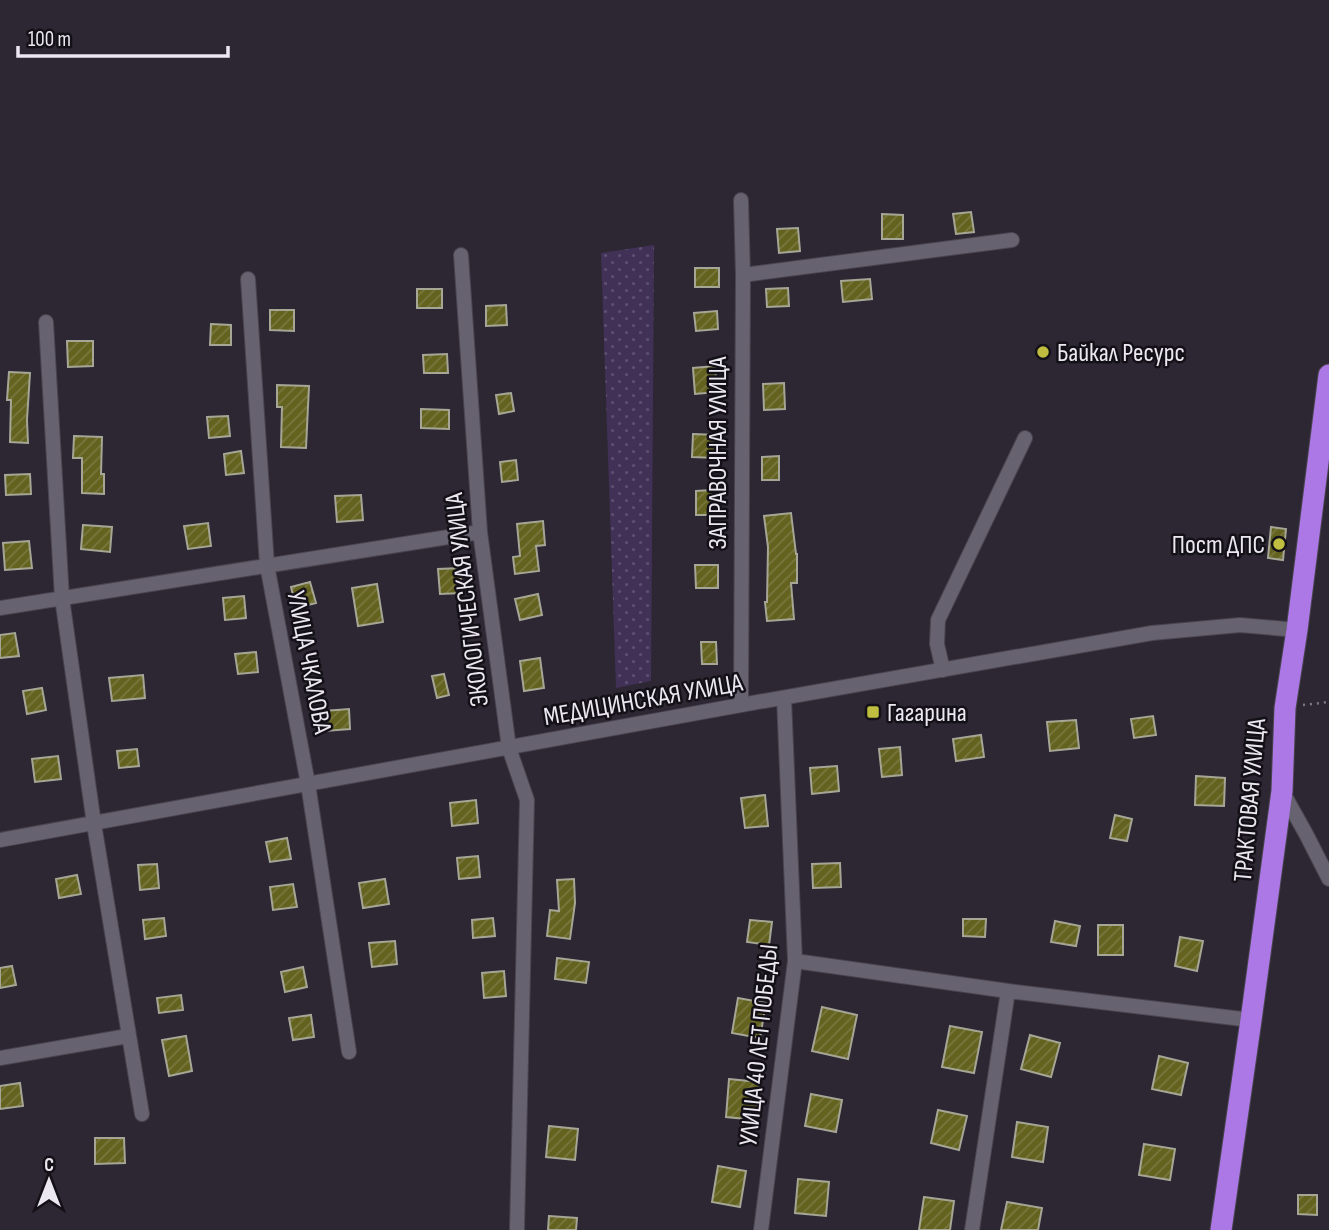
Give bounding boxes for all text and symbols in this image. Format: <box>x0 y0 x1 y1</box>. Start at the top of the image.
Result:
scale bar <box>18 14 228 58</box>
text: 100 m <box>28 27 71 52</box>
place label: Байкал Ресурс <box>1057 338 1185 369</box>
marker: Байкал Ресурс <box>1035 344 1051 360</box>
street label: ЗАПРАВОЧНАЯ УЛИЦА <box>703 356 734 549</box>
street label: ЭКОЛОГИЧЕСКАЯ УЛИЦА <box>439 490 496 709</box>
place label: Пост ДПС <box>1172 530 1265 561</box>
marker: Пост ДПС <box>1271 536 1287 552</box>
street label: УЛИЦА ЧКАЛОВА <box>279 588 338 737</box>
street label: МЕДИЦИНСКАЯ УЛИЦА <box>541 668 746 733</box>
place label: Гагарина <box>887 698 967 729</box>
marker: Гагарина <box>865 704 881 720</box>
street label: ТРАКТОВАЯ УЛИЦА <box>1228 716 1273 883</box>
street label: УЛИЦА 40 ЛЕТ ПОБЕДЫ <box>733 943 786 1148</box>
north arrow <box>14 1146 84 1216</box>
text: С <box>44 1154 54 1177</box>

